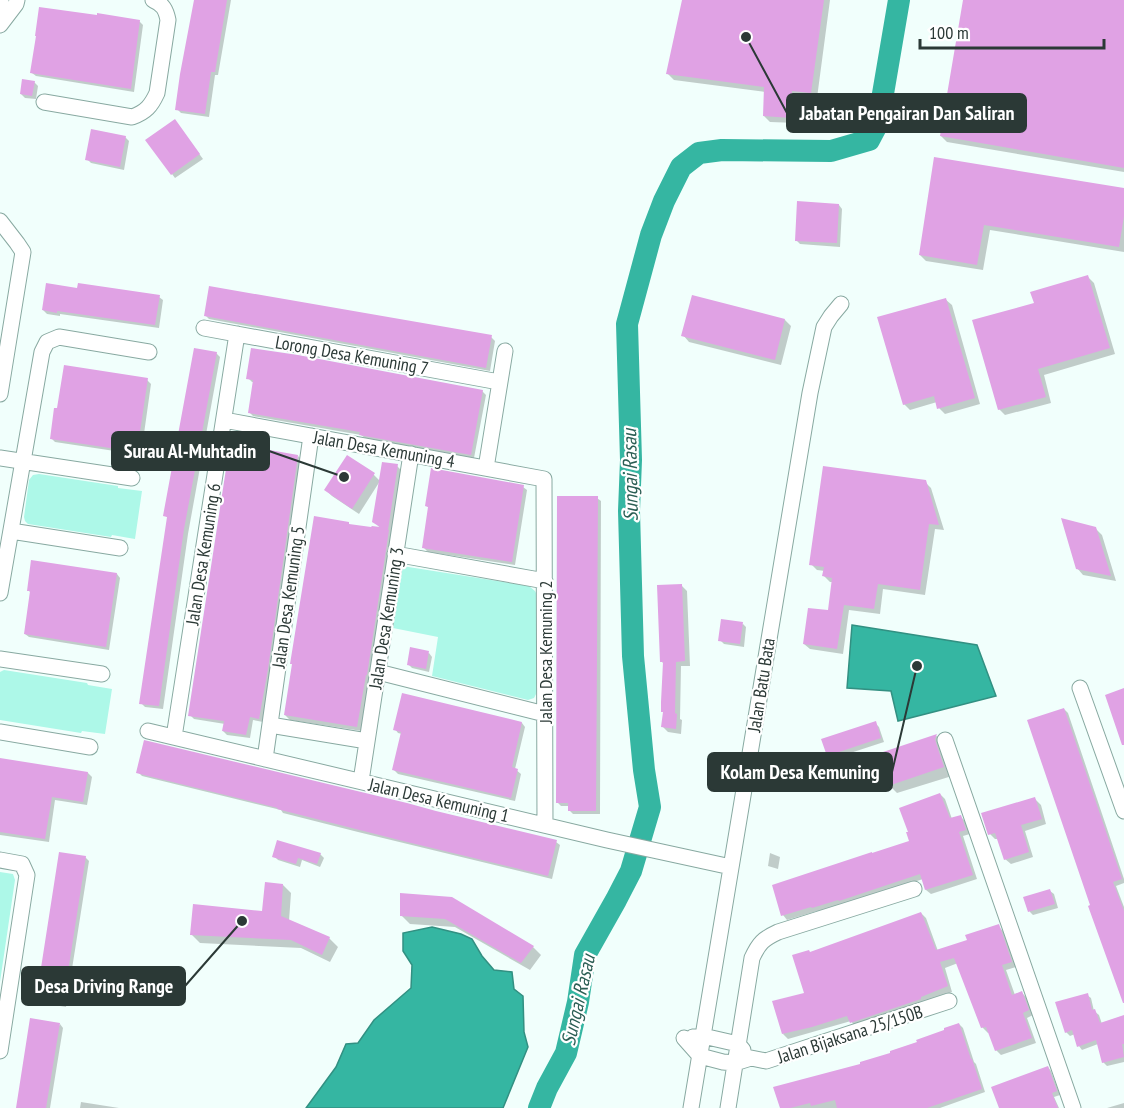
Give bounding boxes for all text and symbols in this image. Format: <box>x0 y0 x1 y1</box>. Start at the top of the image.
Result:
scale bar <box>920 12 1104 50</box>
text: 100 m <box>929 21 969 44</box>
callout: Jabatan Pengairan Dan Saliran <box>787 94 1026 132</box>
text: Jabatan Pengairan Dan Saliran <box>798 100 1015 126</box>
street label: Lorong Desa Kemuning 7 <box>274 330 430 380</box>
street label: Jalan Desa Kemuning 4 <box>311 425 456 473</box>
water label: Sungai Rasau <box>616 427 644 521</box>
callout: Surau Al-Muhtadin <box>112 432 269 470</box>
text: Surau Al-Muhtadin <box>124 438 256 464</box>
street label: Jalan Desa Kemuning 6 <box>180 481 226 627</box>
street label: Jalan Desa Kemuning 5 <box>267 525 309 670</box>
street label: Jalan Desa Kemuning 3 <box>363 545 409 691</box>
street label: Jalan Desa Kemuning 2 <box>534 580 557 725</box>
street label: Jalan Batu Bata <box>742 636 780 735</box>
callout: Kolam Desa Kemuning <box>708 753 892 791</box>
text: Kolam Desa Kemuning <box>720 759 880 785</box>
street label: Jalan Desa Kemuning 1 <box>366 772 511 827</box>
water label: Sungai Rasau <box>555 951 601 1048</box>
callout: Desa Driving Range <box>22 967 185 1005</box>
text: Desa Driving Range <box>35 973 173 999</box>
street label: Jalan Bijaksana 25/150B <box>773 1000 926 1069</box>

